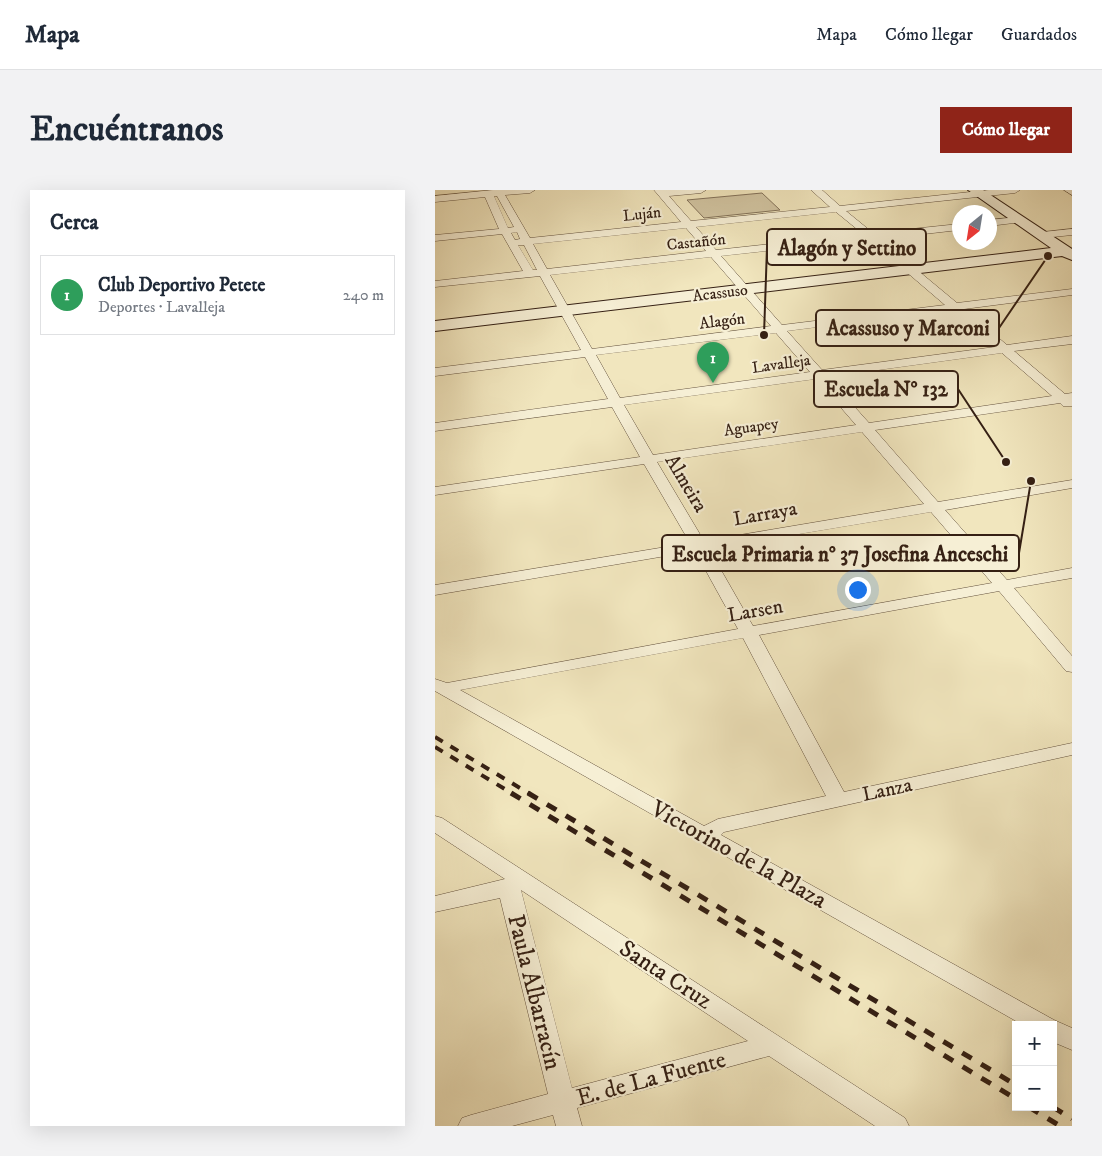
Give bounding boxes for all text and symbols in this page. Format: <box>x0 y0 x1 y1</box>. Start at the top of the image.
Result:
text: Mapa <box>25 20 79 50</box>
text: Mapa <box>816 24 857 46</box>
text: Cómo llegar <box>885 24 973 46</box>
text: Guardados <box>1001 24 1077 46</box>
button: Cómo llegar <box>940 107 1072 153</box>
text: Encuéntranos <box>30 108 224 152</box>
street label: Luján <box>622 202 663 226</box>
north arrow <box>952 205 997 250</box>
text: Cerca <box>50 210 98 236</box>
street label: Castañón <box>666 229 727 255</box>
callout: Alagón y Settino <box>767 229 926 265</box>
text: Alagón y Settino <box>777 236 916 262</box>
text: Club Deportivo Petete <box>98 274 265 297</box>
street label: Acassuso <box>691 280 749 306</box>
text: 1 <box>64 285 70 305</box>
text: 240 m <box>343 285 384 305</box>
text: Deportes · Lavalleja <box>98 297 225 317</box>
street label: Alagón <box>698 308 747 334</box>
callout: Acassuso y Marconi <box>816 310 999 346</box>
text: Acassuso y Marconi <box>825 316 990 342</box>
pin: 1 <box>697 342 729 383</box>
street label: Lavalleja <box>751 350 812 378</box>
callout: Escuela N° 132 <box>814 371 958 407</box>
text: Escuela N° 132 <box>824 377 949 403</box>
street label: Aguapey <box>723 413 780 441</box>
street label: Almeira <box>659 450 713 518</box>
street label: Larraya <box>731 497 800 532</box>
callout: Escuela Primaria n° 37 Josefina Anceschi <box>662 535 1019 571</box>
text: Escuela Primaria n° 37 Josefina Anceschi <box>672 542 1009 568</box>
your location <box>845 577 871 603</box>
street label: Larsen <box>726 594 785 629</box>
street label: Lanza <box>860 773 915 808</box>
street label: Victorino de la Plaza <box>644 794 832 916</box>
street label: Paula Albarracín <box>500 911 568 1074</box>
street label: Santa Cruz <box>613 934 718 1016</box>
map controls <box>1012 1021 1057 1111</box>
button: + <box>1012 1021 1057 1066</box>
street label: E. de La Fuente <box>573 1045 729 1113</box>
button: − <box>1012 1066 1057 1111</box>

